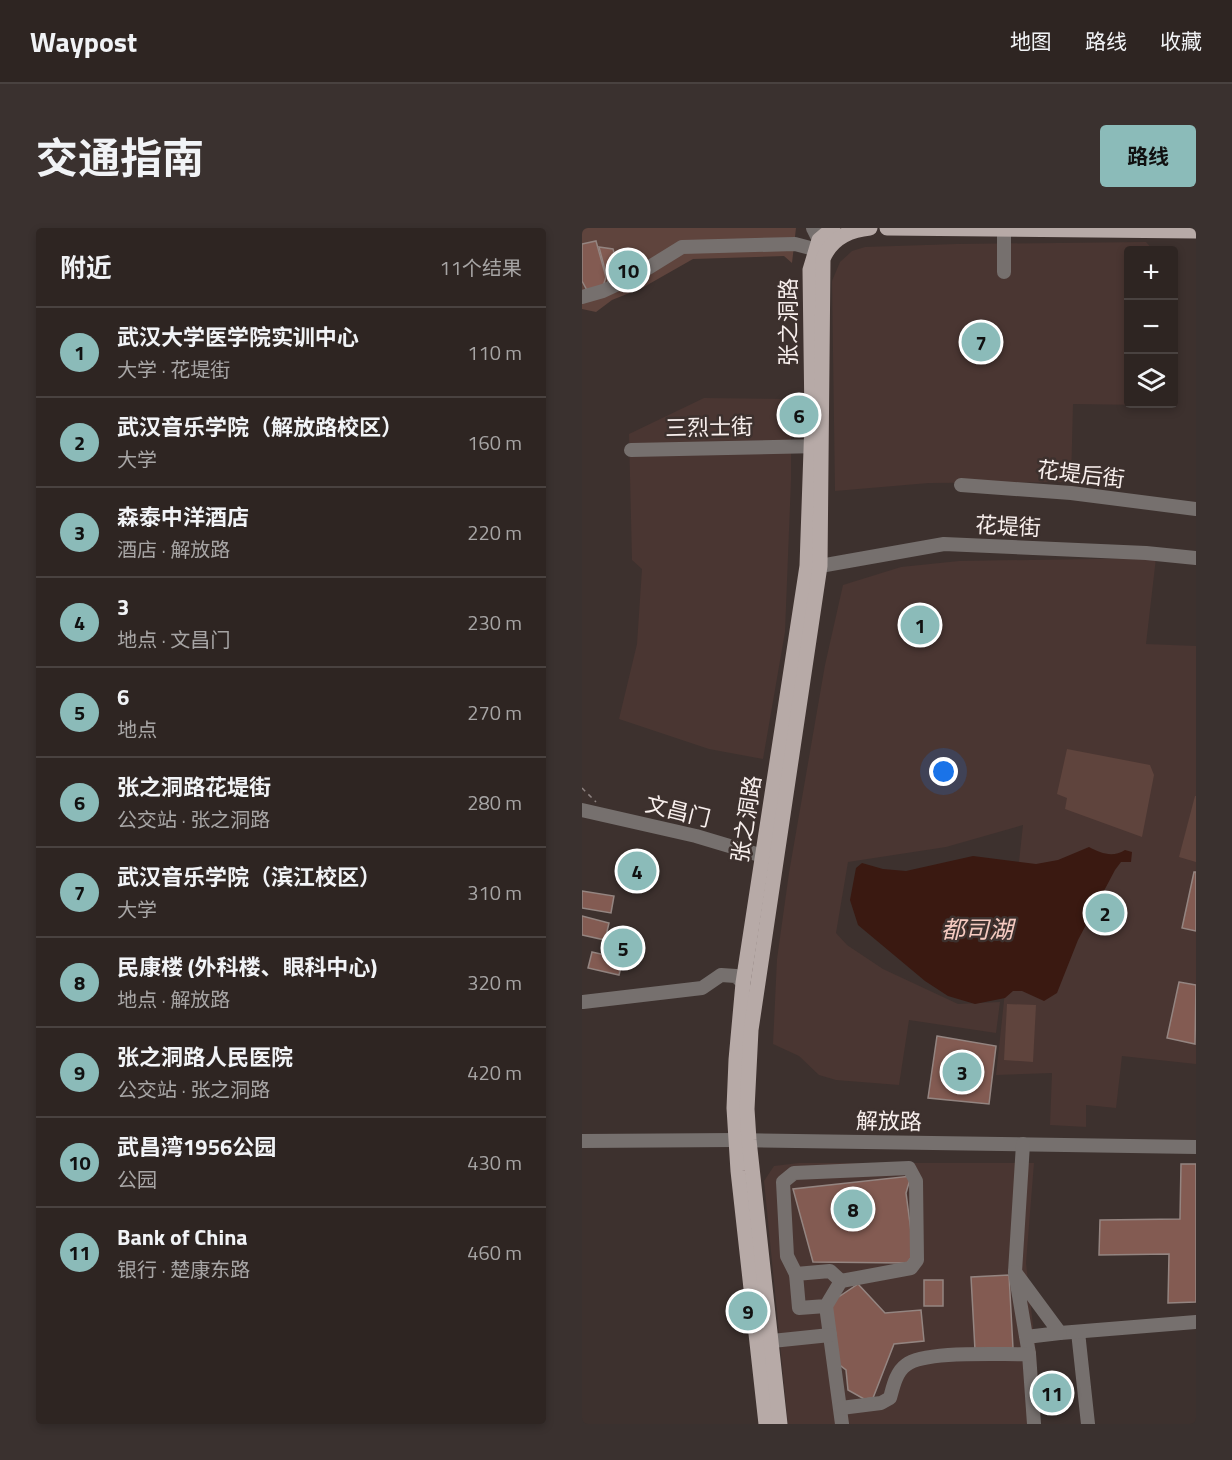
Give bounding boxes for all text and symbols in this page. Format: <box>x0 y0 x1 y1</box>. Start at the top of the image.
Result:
text: Waypost <box>30 20 137 63</box>
text: 地图 <box>1010 25 1052 57</box>
text: 路线 <box>1085 25 1127 57</box>
text: 收藏 <box>1160 25 1202 57</box>
text: 交通指南 <box>36 125 204 189</box>
button: 路线 <box>1100 125 1196 187</box>
map controls <box>1124 246 1178 408</box>
button: + <box>1124 246 1178 300</box>
text: 附近 <box>60 248 112 287</box>
pin: 10 <box>608 248 648 292</box>
text: 11个结果 <box>440 252 522 283</box>
street label: 张之洞路 <box>771 278 805 366</box>
button: − <box>1124 300 1178 354</box>
text: 武汉大学医学院实训中心 <box>117 320 359 354</box>
pin: 7 <box>962 320 1000 364</box>
text: 1 <box>74 337 85 368</box>
text: 110 m <box>467 337 522 368</box>
text: 大学 · 花堤街 <box>117 354 230 385</box>
button: layers <box>1124 354 1178 408</box>
pin: 6 <box>780 392 818 438</box>
street label: 三烈士街 <box>665 409 753 445</box>
text: 武汉音乐学院（解放路校区） <box>117 410 403 444</box>
text: 2 <box>74 427 85 458</box>
text: 160 m <box>467 427 522 458</box>
text: 大学 <box>117 444 157 475</box>
street label: 花堤后街 <box>1035 452 1127 496</box>
text: 森泰中洋酒店 <box>117 500 249 534</box>
street label: 花堤街 <box>974 507 1042 545</box>
text: 3 <box>74 517 85 548</box>
text: 220 m <box>467 517 522 548</box>
text: 酒店 · 解放路 <box>117 534 230 565</box>
text: 3 <box>117 590 129 624</box>
pin: 1 <box>900 602 940 648</box>
text: 4 <box>74 607 85 638</box>
text: 230 m <box>467 607 522 638</box>
text: 地点 · 文昌门 <box>117 624 230 655</box>
text: 6 <box>117 680 129 714</box>
text: 5 <box>74 697 85 728</box>
text: 270 m <box>467 697 522 728</box>
text: 地点 <box>117 714 157 745</box>
your location <box>929 757 958 786</box>
text: 张之洞路花堤街 <box>117 770 271 804</box>
street label: 张之洞路 <box>722 773 770 865</box>
text: 6 <box>74 787 85 818</box>
text: 280 m <box>467 787 522 818</box>
street label: 文昌门 <box>642 787 714 835</box>
text: 公交站 · 张之洞路 <box>117 804 270 835</box>
pin: 4 <box>618 848 656 894</box>
text: 武汉音乐学院（滨江校区） <box>117 860 381 894</box>
text: 7 <box>74 877 85 908</box>
text: 310 m <box>467 877 522 908</box>
pin: 2 <box>1086 890 1124 936</box>
text: 大学 <box>117 894 157 925</box>
water label: 都司湖 <box>941 911 1017 947</box>
pin: 5 <box>604 926 642 970</box>
text: 民康楼 (外科楼、眼科中心) <box>117 950 377 984</box>
text: 8 <box>74 967 85 998</box>
text: 320 m <box>467 967 522 998</box>
text: 地点 · 解放路 <box>117 984 230 1015</box>
text: 张之洞路人民医院 <box>117 1040 293 1074</box>
pin: 3 <box>942 1050 982 1094</box>
text: 9 <box>74 1057 85 1088</box>
text: 420 m <box>467 1057 522 1088</box>
text: 公交站 · 张之洞路 <box>117 1074 270 1105</box>
street label: 解放路 <box>856 1103 922 1139</box>
text: 武昌湾1956公园 <box>117 1130 276 1164</box>
text: 10 <box>68 1147 91 1178</box>
text: 430 m <box>467 1147 522 1178</box>
text: 公园 <box>117 1164 157 1195</box>
pin: 8 <box>834 1186 872 1232</box>
text: Bank of China <box>117 1220 248 1254</box>
text: 11 <box>68 1237 91 1268</box>
text: 460 m <box>467 1237 522 1268</box>
text: 银行 · 楚康东路 <box>117 1254 250 1285</box>
pin: 9 <box>728 1288 768 1334</box>
pin: 11 <box>1032 1370 1072 1416</box>

